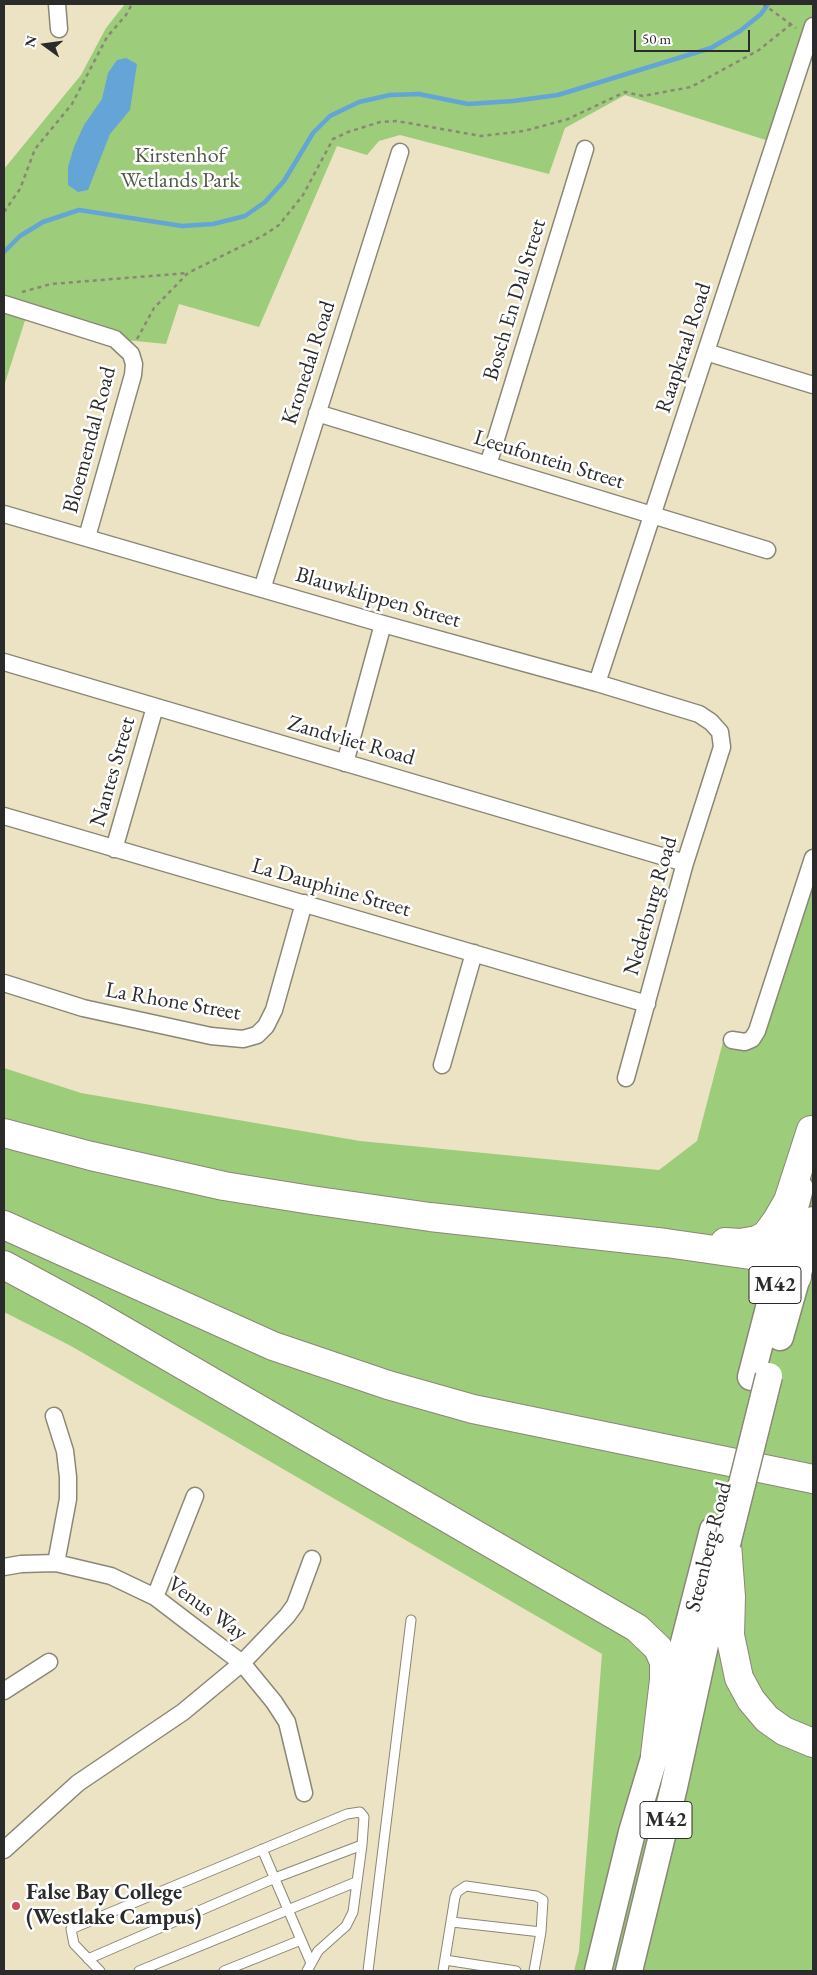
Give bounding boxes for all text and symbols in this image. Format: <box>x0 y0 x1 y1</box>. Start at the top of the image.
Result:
north arrow <box>20 20 70 70</box>
scale bar <box>637 20 753 52</box>
text: 50 m <box>642 29 671 48</box>
text: N <box>20 34 41 49</box>
park label: Kirstenhof Wetlands Park <box>120 143 240 194</box>
street label: Bosch En Dal Street <box>478 216 552 384</box>
street label: Raapkraal Road <box>651 280 717 416</box>
street label: Kronedal Road <box>277 298 341 428</box>
street label: Bloemendal Road <box>58 364 122 516</box>
street label: Leeufontein Street <box>471 425 627 495</box>
street label: Blauwklippen Street <box>292 562 464 634</box>
street label: Zandvliet Road <box>284 710 418 772</box>
street label: Nantes Street <box>85 714 141 830</box>
street label: Nederburg Road <box>619 834 683 978</box>
street label: La Dauphine Street <box>249 853 413 923</box>
street label: La Rhone Street <box>103 977 243 1027</box>
road number: M42 <box>749 1266 801 1304</box>
street label: Steenberg Road <box>680 1479 738 1615</box>
street label: Venus Way <box>162 1571 252 1647</box>
road number: M42 <box>640 1802 692 1838</box>
place label: False Bay College (Westlake Campus) <box>26 1880 201 1932</box>
marker: False Bay College (Westlake Campus) <box>10 1900 22 1912</box>

